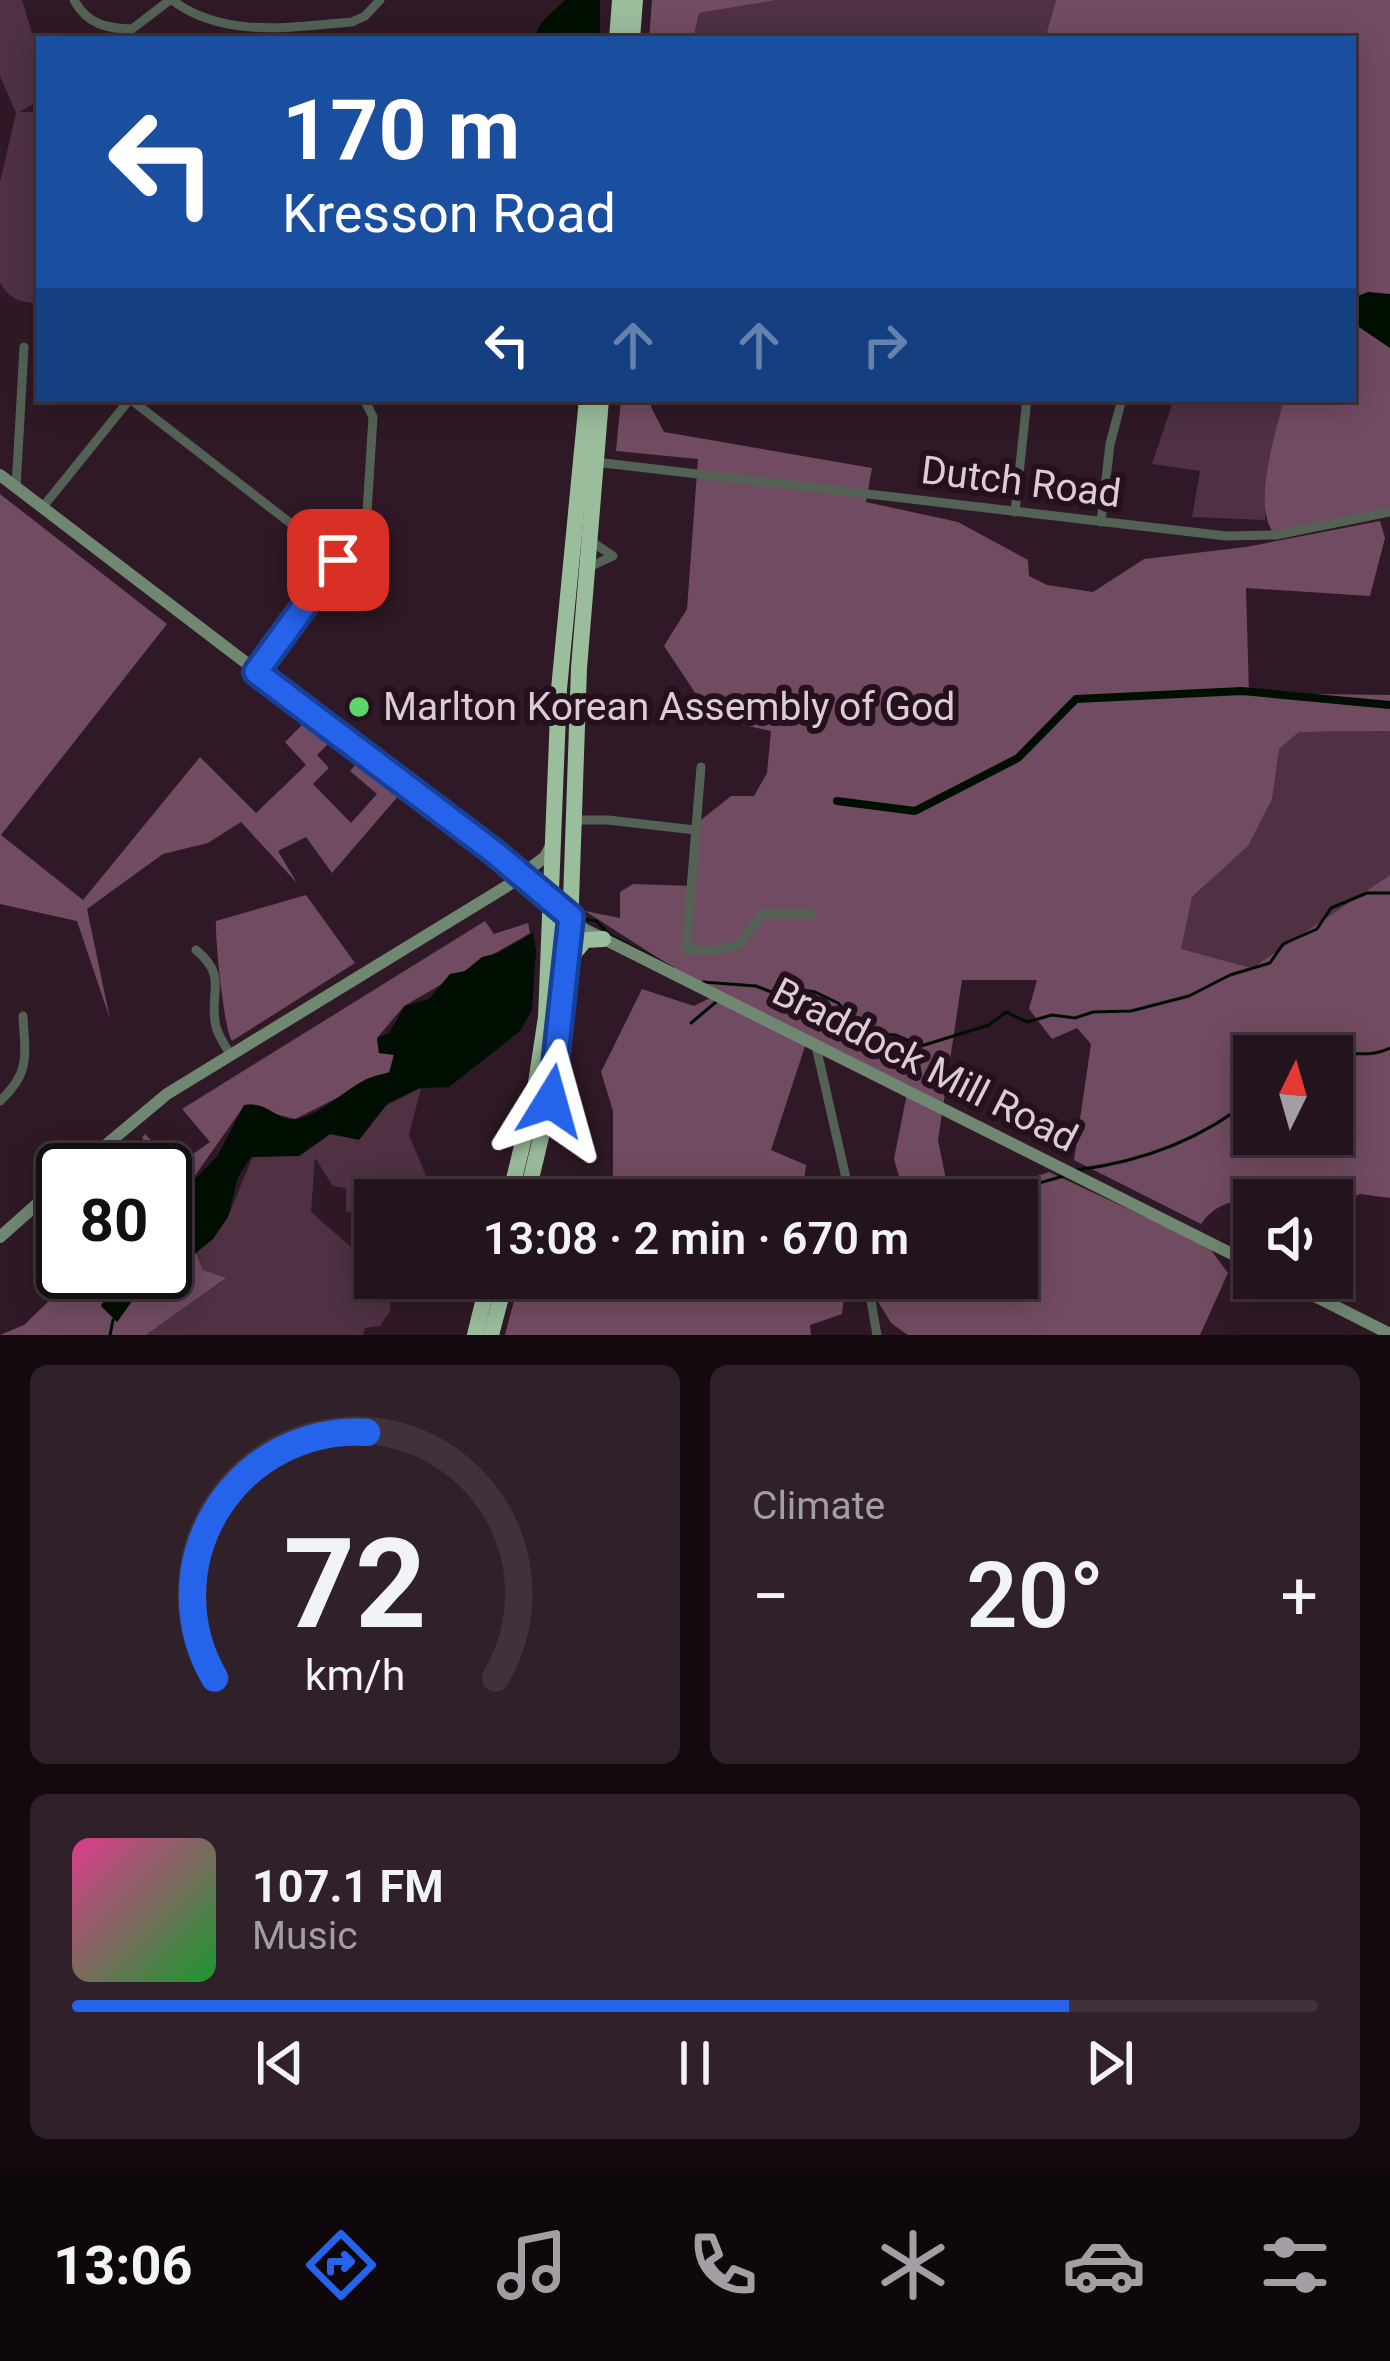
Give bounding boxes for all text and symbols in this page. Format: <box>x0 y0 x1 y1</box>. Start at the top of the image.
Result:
text: 170 m <box>282 81 520 180</box>
icon: left <box>84 84 240 240</box>
text: Kresson Road <box>282 182 616 245</box>
icon: left <box>474 312 540 378</box>
icon: ahead <box>600 312 666 378</box>
icon: ahead <box>726 312 792 378</box>
icon: right <box>852 312 918 378</box>
street label: Dutch Road <box>918 447 1124 517</box>
pin <box>287 509 389 611</box>
icon: arrive <box>305 527 371 593</box>
place label: Marlton Korean Assembly of God <box>383 684 955 730</box>
marker: Marlton Korean Assembly of God <box>346 694 372 720</box>
street label: Braddock Mill Road <box>765 968 1085 1162</box>
north arrow <box>1233 1035 1353 1155</box>
map controls <box>1233 1035 1353 1299</box>
position arrow <box>488 1038 614 1164</box>
speed limit sign: 80 <box>36 1143 192 1299</box>
button: sound <box>1233 1179 1353 1299</box>
text: 13:08 · 2 min · 670 m <box>483 1212 909 1265</box>
text: Climate <box>752 1483 885 1529</box>
text: 72 <box>283 1511 427 1657</box>
text: 20° <box>966 1544 1104 1649</box>
text: − <box>752 1558 790 1635</box>
text: + <box>1281 1558 1318 1635</box>
text: km/h <box>305 1649 405 1699</box>
text: 107.1 FM <box>252 1860 444 1913</box>
text: Music <box>252 1913 358 1959</box>
icon: previous <box>247 2030 313 2096</box>
icon: pause <box>662 2030 728 2096</box>
icon: next <box>1077 2030 1143 2096</box>
icon: directions <box>299 2223 383 2307</box>
icon: music <box>490 2223 574 2307</box>
icon: phone <box>681 2223 765 2307</box>
icon: climate <box>871 2223 955 2307</box>
icon: car <box>1062 2223 1146 2307</box>
icon: filters <box>1253 2223 1337 2307</box>
text: 13:06 <box>53 2234 192 2297</box>

